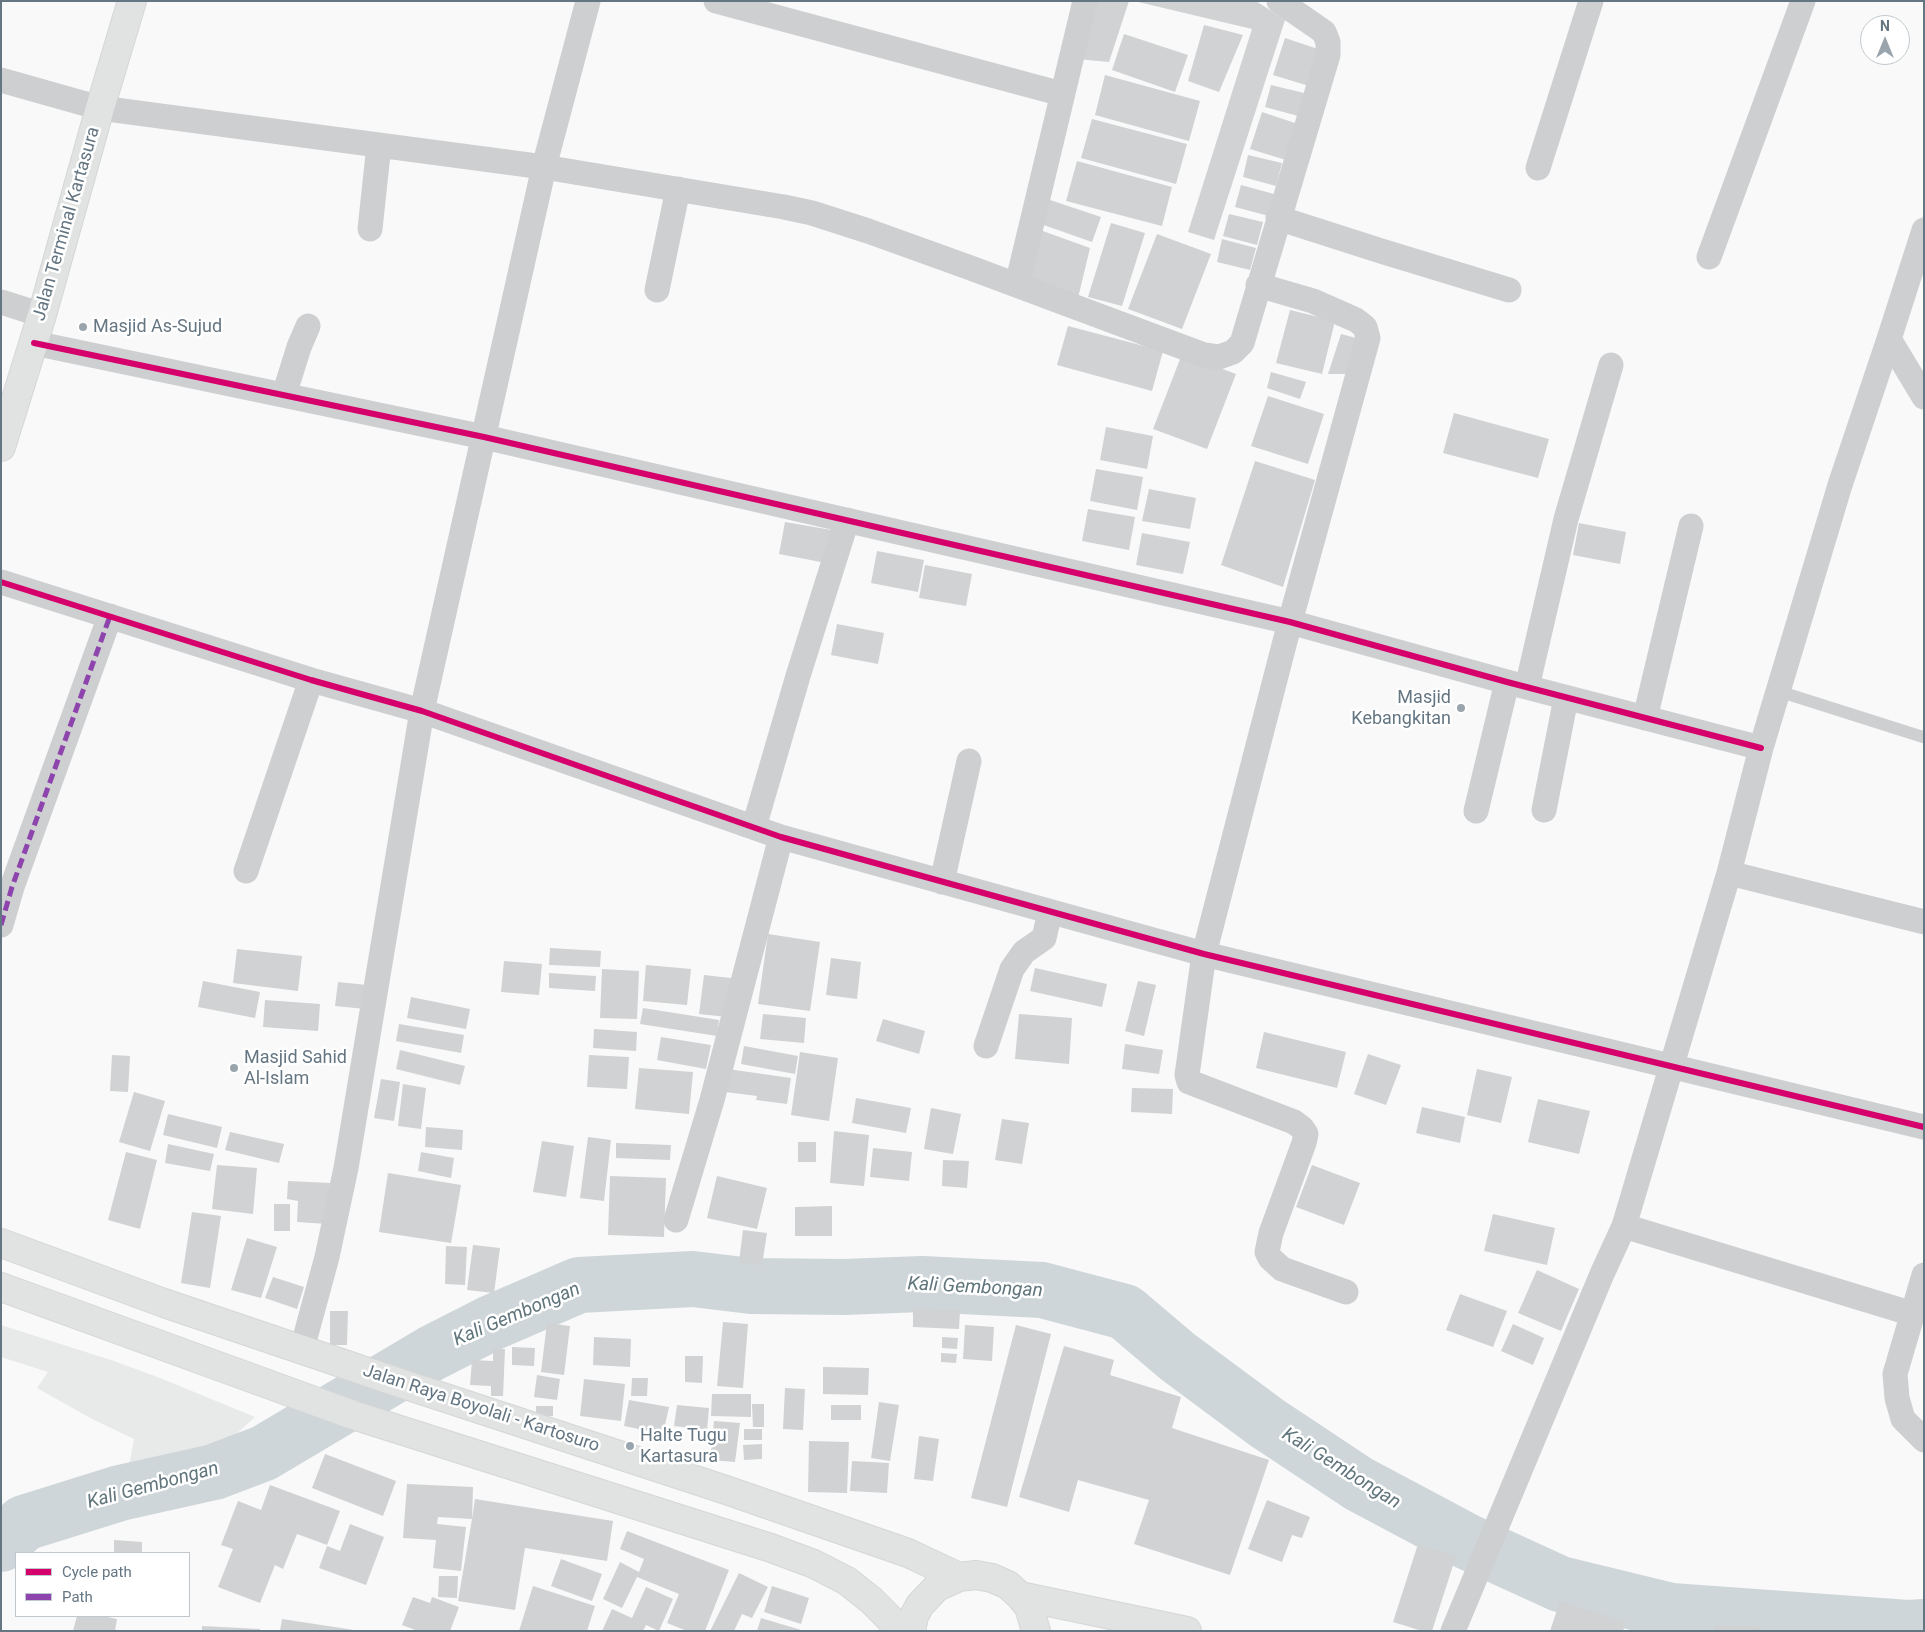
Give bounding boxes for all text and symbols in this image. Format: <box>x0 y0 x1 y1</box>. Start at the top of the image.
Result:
north arrow <box>1860 15 1910 65</box>
text: N <box>1880 18 1890 34</box>
street label: Jalan Terminal Kartasura <box>29 125 105 323</box>
place label: Masjid As-Sujud <box>93 316 222 338</box>
marker: Masjid As-Sujud <box>77 321 89 333</box>
place label: Masjid Kebangkitan <box>1351 687 1451 730</box>
marker: Masjid Kebangkitan <box>1455 702 1467 714</box>
place label: Masjid Sahid Al-Islam <box>244 1047 347 1090</box>
marker: Masjid Sahid Al-Islam <box>228 1062 240 1074</box>
water label: Kali Gembongan <box>907 1273 1043 1303</box>
water label: Kali Gembongan <box>450 1278 584 1352</box>
street label: Jalan Raya Boyolali - Kartosuro <box>360 1360 602 1458</box>
water label: Kali Gembongan <box>1278 1423 1404 1515</box>
place label: Halte Tugu Kartasura <box>640 1425 727 1468</box>
marker: Halte Tugu Kartasura <box>624 1440 636 1452</box>
water label: Kali Gembongan <box>85 1457 221 1515</box>
legend <box>15 1552 190 1617</box>
text: Cycle path <box>62 1563 132 1581</box>
text: Path <box>62 1588 93 1606</box>

